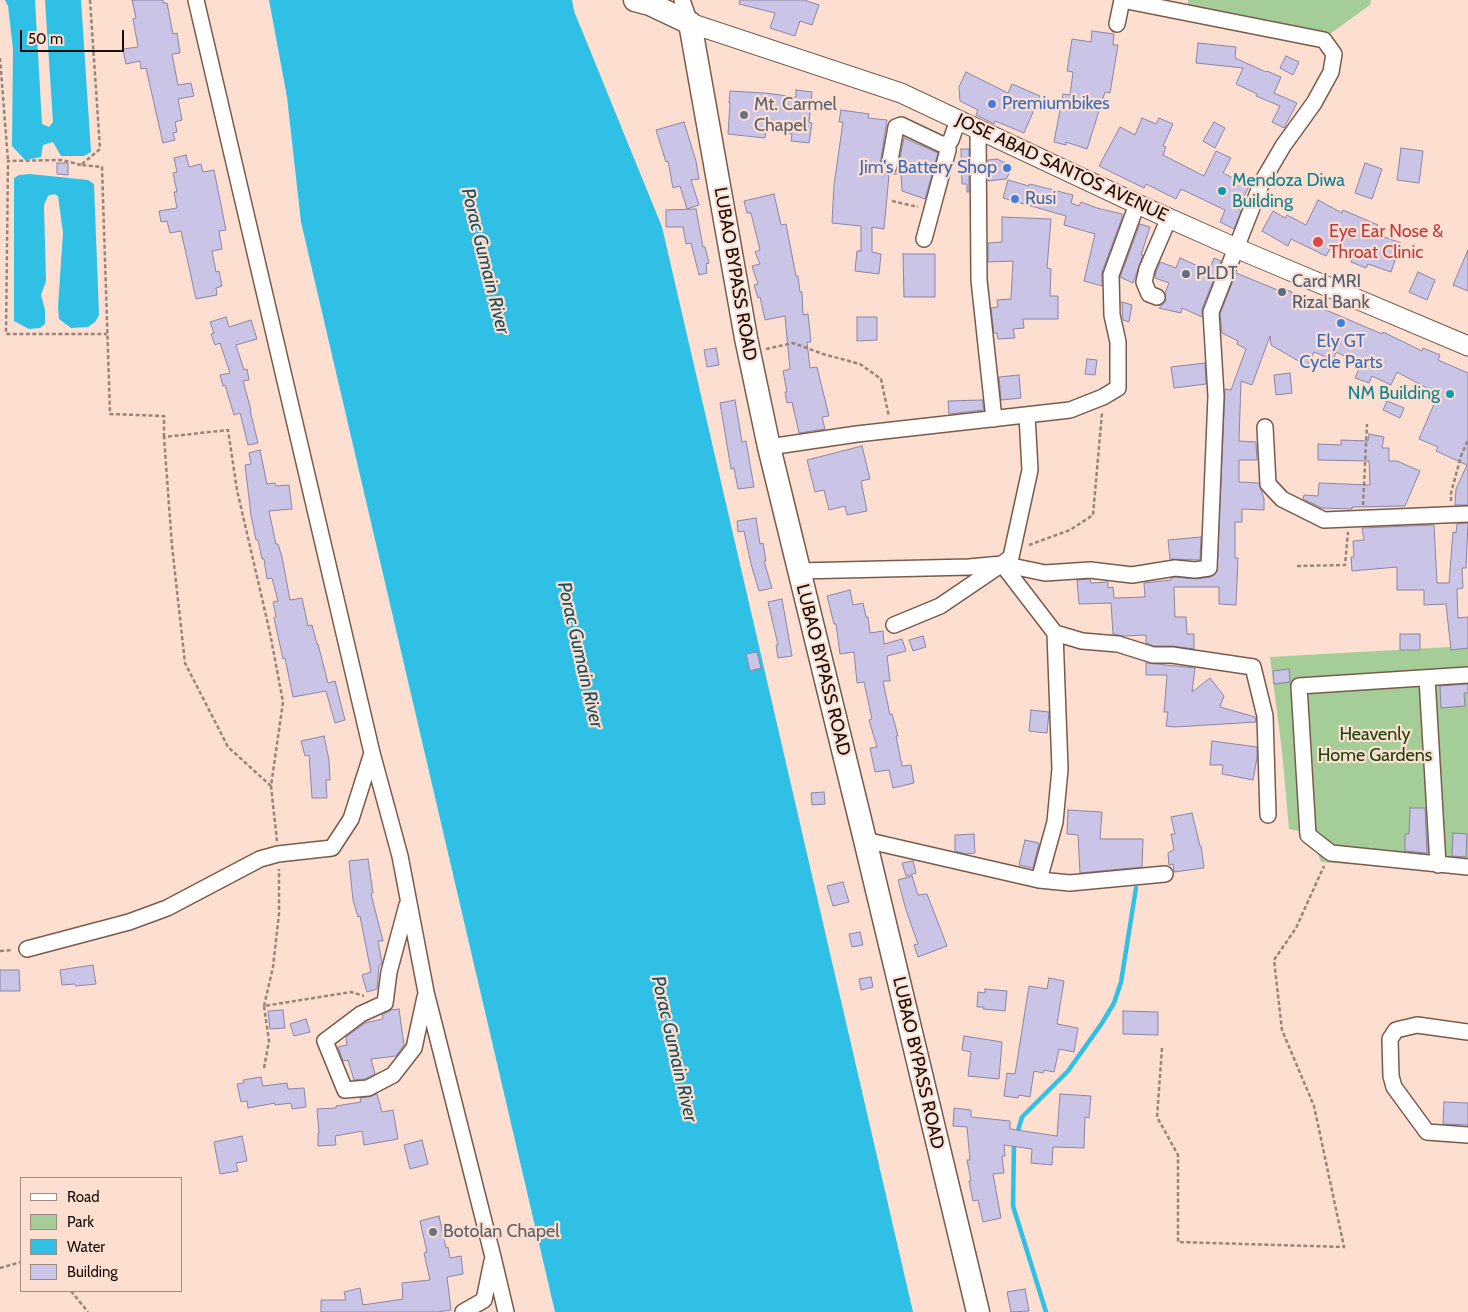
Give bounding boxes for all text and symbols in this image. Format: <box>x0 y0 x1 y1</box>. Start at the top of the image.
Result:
scale bar <box>22 20 126 52</box>
text: 50 m <box>28 30 63 48</box>
place label: Premiumbikes <box>1002 93 1110 115</box>
place label: Mt. Carmel Chapel <box>754 94 837 136</box>
marker: Premiumbikes <box>986 98 998 110</box>
marker: Mt. Carmel Chapel <box>738 109 750 121</box>
street label: JOSE ABAD SANTOS AVENUE <box>952 109 1172 227</box>
place label: Jim's Battery Shop <box>860 157 997 179</box>
marker: Jim's Battery Shop <box>1001 162 1013 174</box>
place label: Mendoza Diwa Building <box>1232 170 1345 212</box>
street label: LUBAO BYPASS ROAD <box>709 185 761 363</box>
marker: Mendoza Diwa Building <box>1216 185 1228 197</box>
water label: Porac Gumain River <box>456 186 514 336</box>
place label: Rusi <box>1025 188 1056 210</box>
marker: Rusi <box>1009 193 1021 205</box>
place label: Eye Ear Nose & Throat Clinic <box>1329 221 1443 264</box>
marker: Eye Ear Nose & Throat Clinic <box>1311 235 1325 249</box>
place label: PLDT <box>1196 263 1237 285</box>
marker: PLDT <box>1180 268 1192 280</box>
place label: Card MRI Rizal Bank <box>1292 271 1369 314</box>
marker: Card MRI Rizal Bank <box>1276 286 1288 298</box>
marker: Ely GT Cycle Parts <box>1335 317 1347 329</box>
place label: Ely GT Cycle Parts <box>1299 331 1383 374</box>
place label: NM Building <box>1348 383 1440 405</box>
marker: NM Building <box>1444 388 1456 400</box>
water label: Porac Gumain River <box>552 580 608 730</box>
street label: LUBAO BYPASS ROAD <box>791 582 855 758</box>
park label: Heavenly Home Gardens <box>1318 724 1432 766</box>
water label: Porac Gumain River <box>646 974 702 1124</box>
street label: LUBAO BYPASS ROAD <box>888 975 948 1151</box>
legend <box>20 1177 182 1292</box>
text: Road <box>67 1188 100 1206</box>
text: Park <box>67 1213 94 1231</box>
place label: Botolan Chapel <box>443 1221 559 1243</box>
marker: Botolan Chapel <box>427 1226 439 1238</box>
text: Water <box>67 1238 105 1256</box>
text: Building <box>67 1263 118 1281</box>

